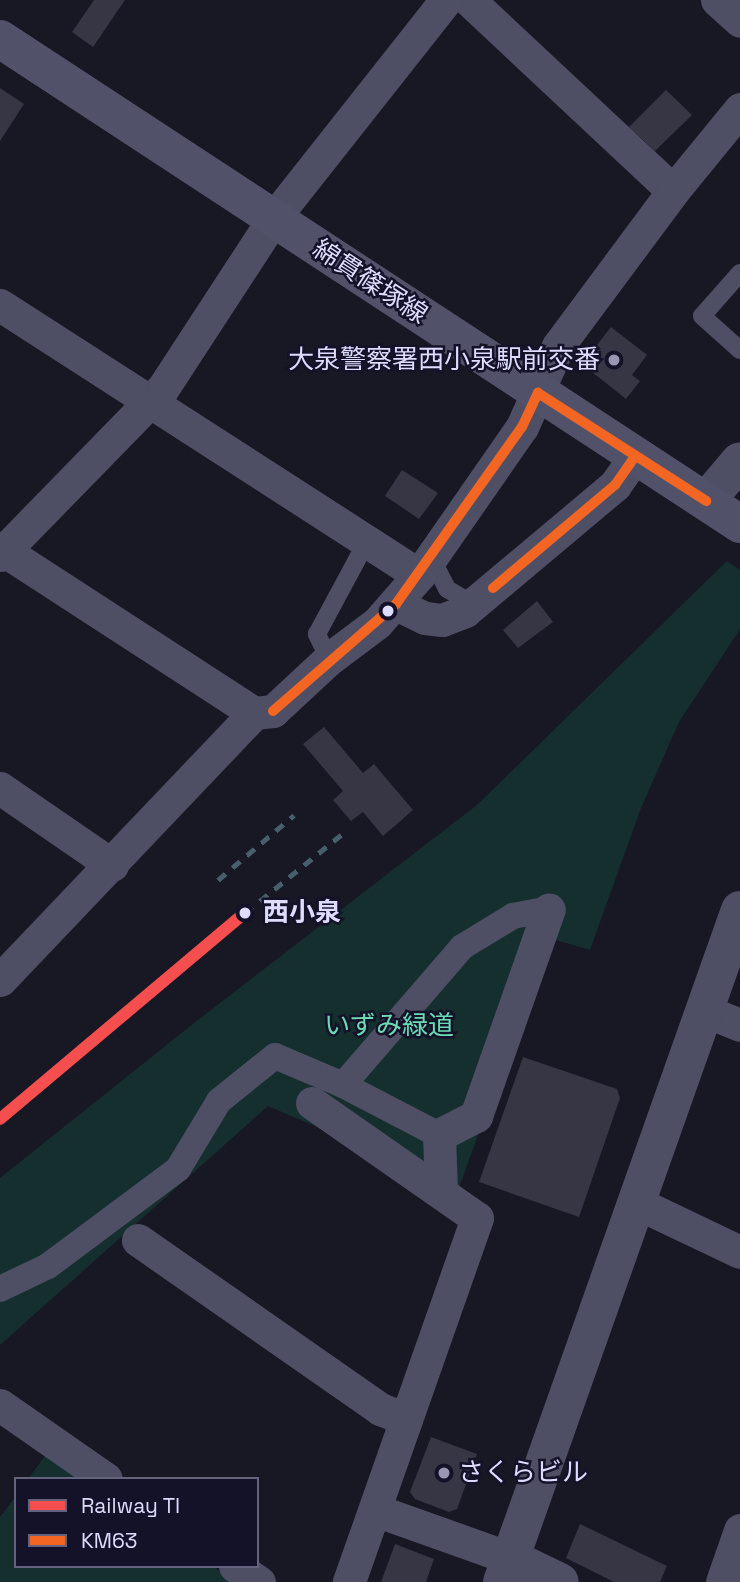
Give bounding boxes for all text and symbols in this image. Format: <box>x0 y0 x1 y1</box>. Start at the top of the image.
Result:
street label: 綿貫篠塚線 <box>307 234 433 330</box>
place label: 大泉警察署西小泉駅前交番 <box>288 344 600 376</box>
marker: 大泉警察署西小泉駅前交番 <box>606 352 622 368</box>
unlabelled marker <box>381 604 395 618</box>
place label: 西小泉 <box>263 897 341 929</box>
marker: 西小泉 <box>233 901 257 925</box>
park label: いずみ緑道 <box>324 1010 454 1042</box>
place label: さくらビル <box>458 1457 588 1489</box>
marker: さくらビル <box>436 1465 452 1481</box>
legend <box>14 1477 259 1568</box>
text: Railway TI <box>81 1492 180 1519</box>
text: KM63 <box>81 1527 138 1554</box>

